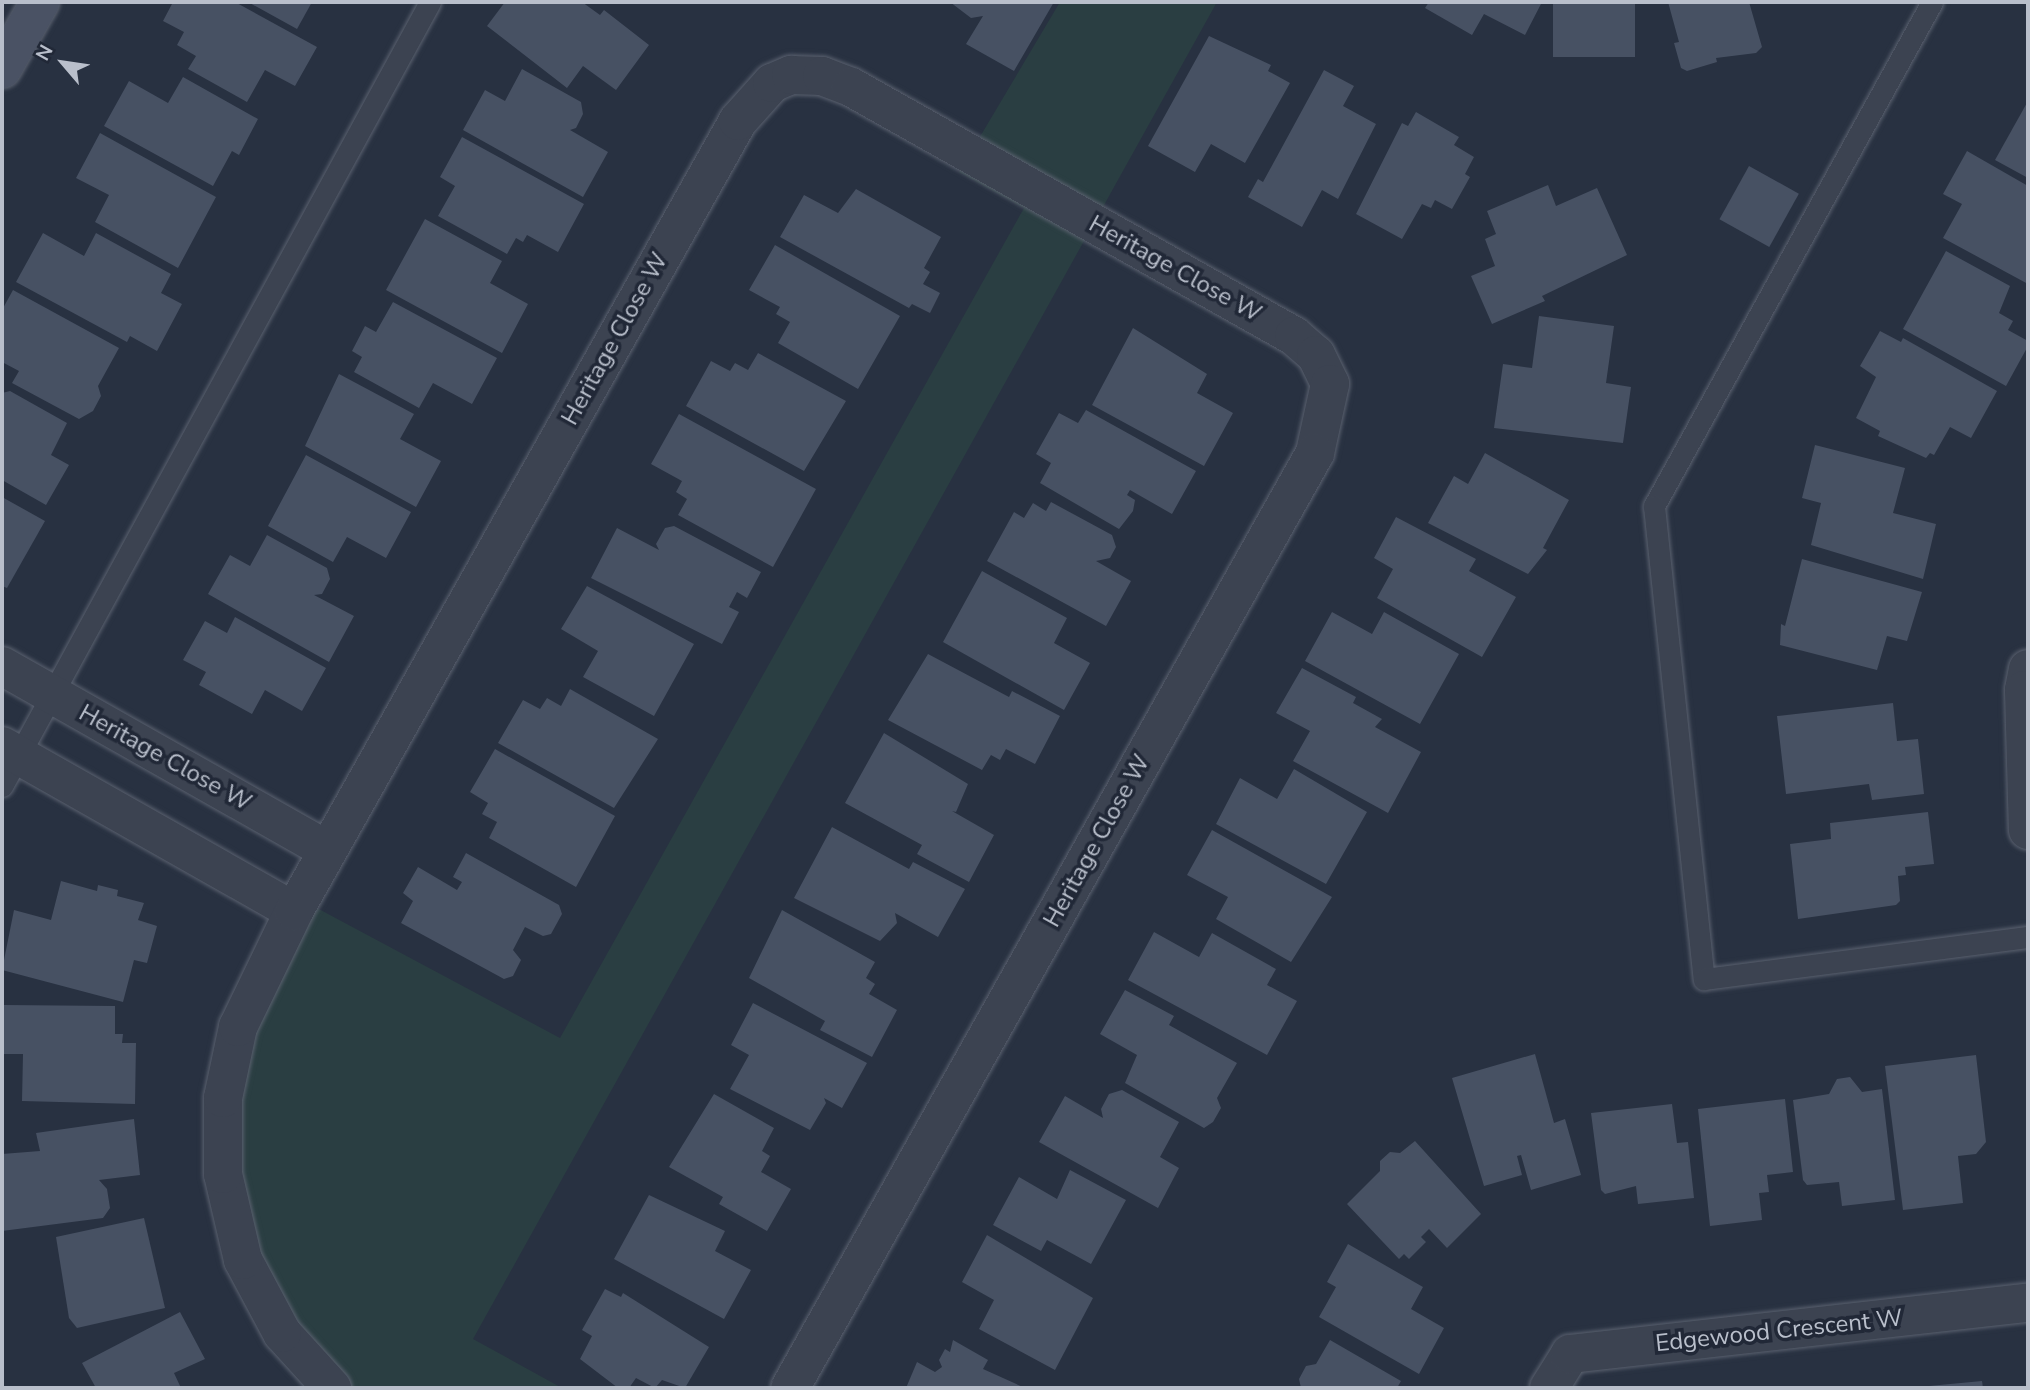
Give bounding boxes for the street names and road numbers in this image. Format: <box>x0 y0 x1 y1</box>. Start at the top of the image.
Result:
street label: Heritage Close W <box>1084 210 1266 328</box>
street label: Heritage Close W <box>556 248 674 430</box>
street label: Heritage Close W <box>74 699 256 817</box>
street label: Heritage Close W <box>1038 750 1156 932</box>
street label: Edgewood Crescent W <box>1654 1304 1904 1358</box>

